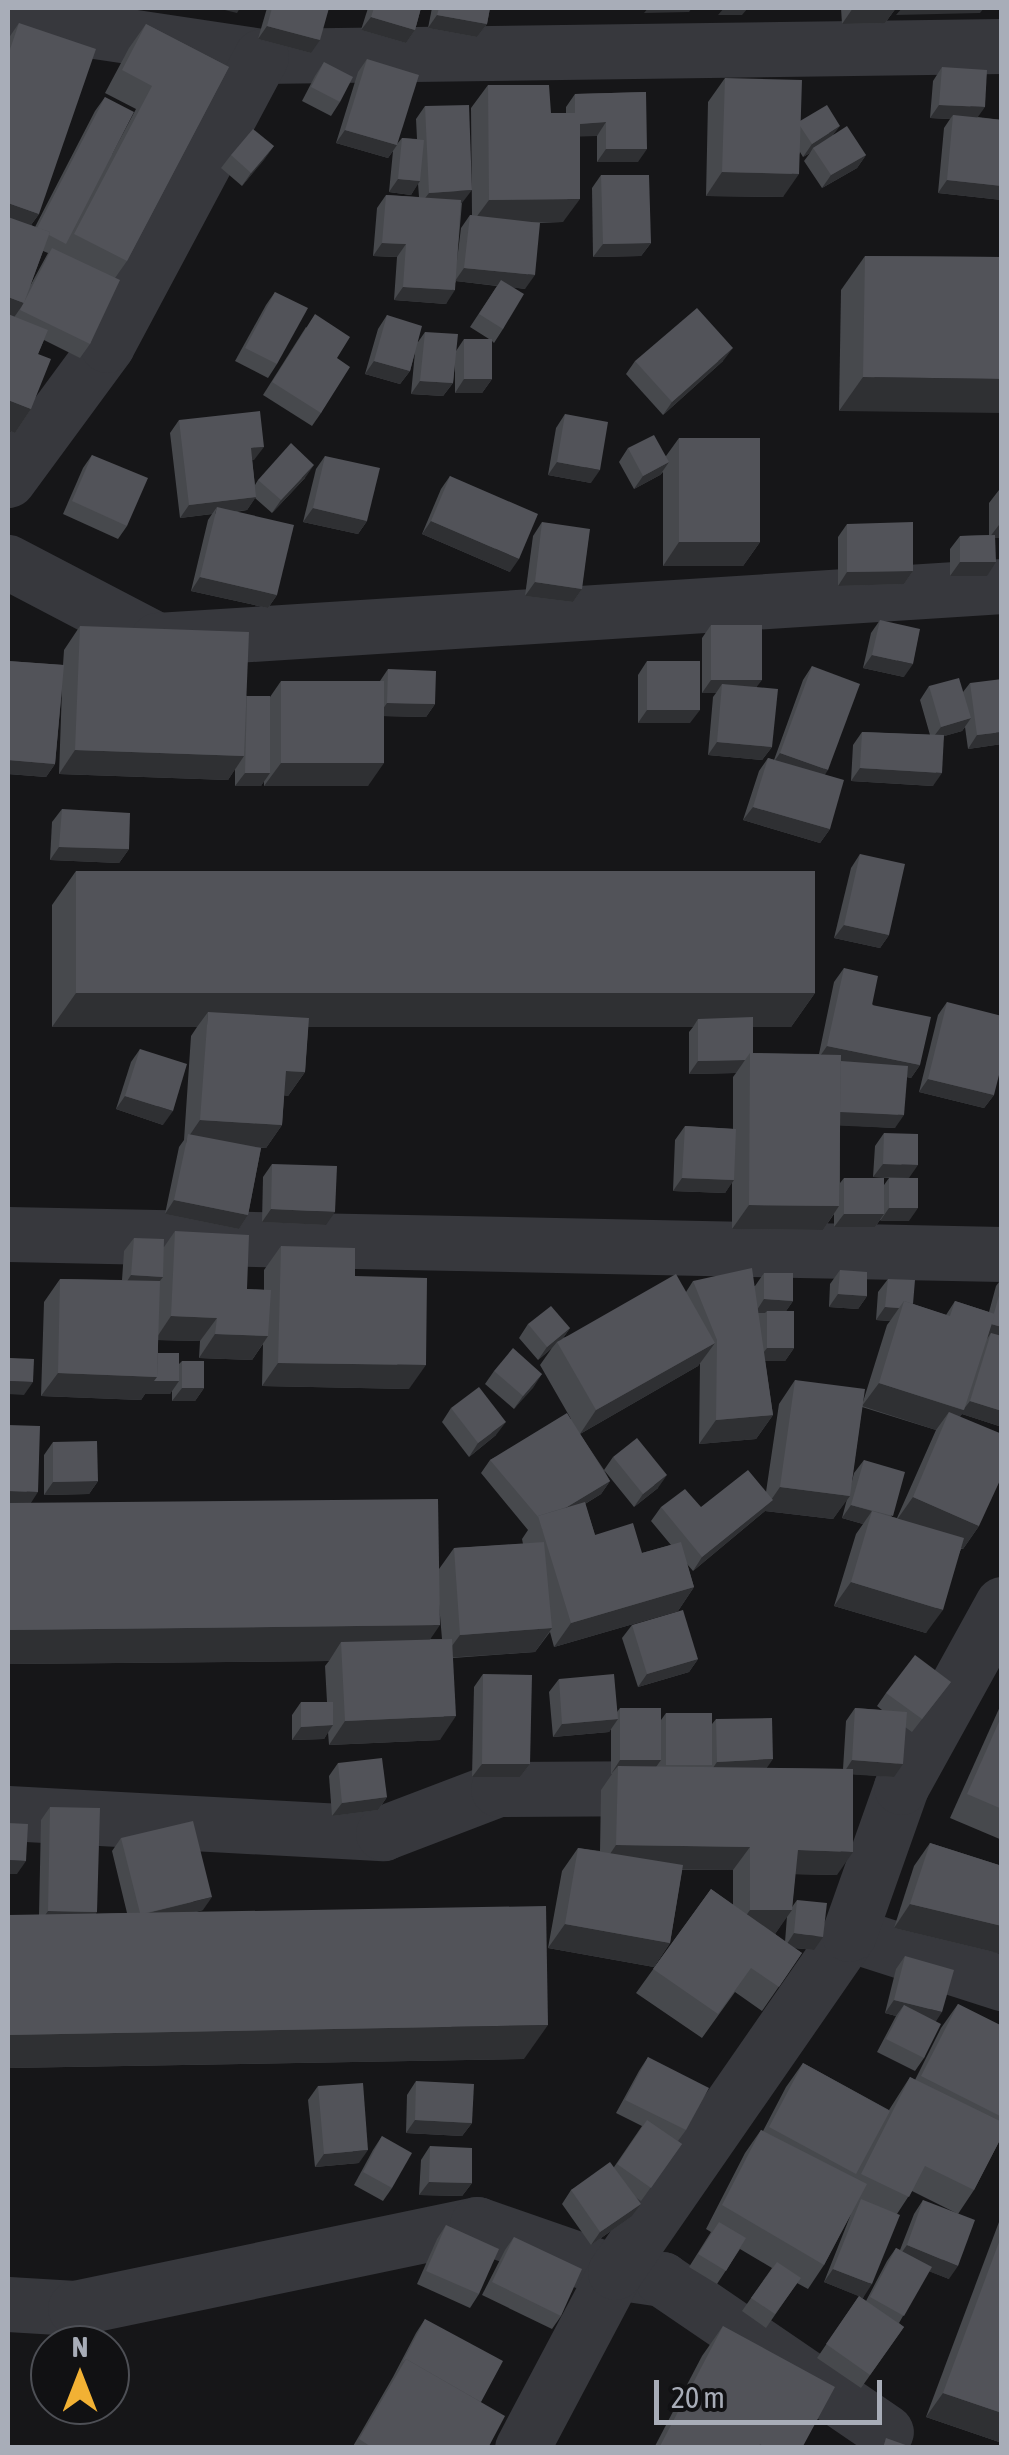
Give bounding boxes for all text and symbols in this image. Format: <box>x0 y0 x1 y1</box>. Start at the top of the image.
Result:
north arrow <box>30 2325 130 2425</box>
text: N <box>72 2331 88 2363</box>
scale bar <box>659 2360 886 2422</box>
text: 20 m <box>671 2380 725 2414</box>

